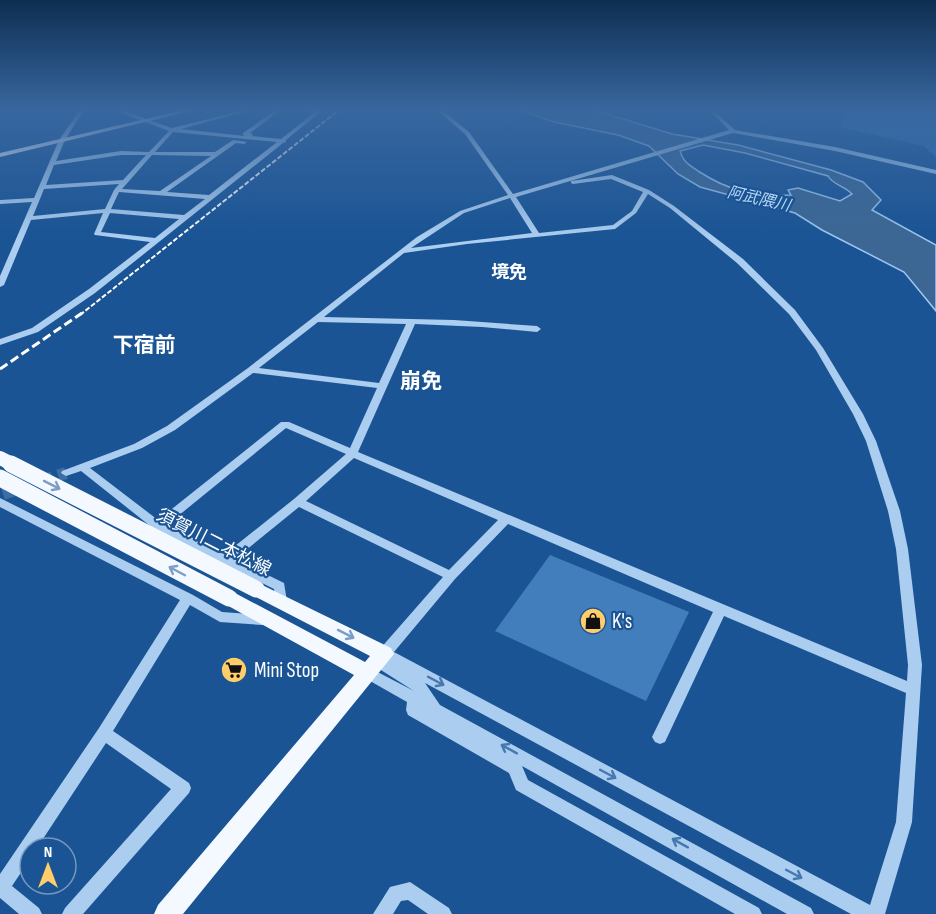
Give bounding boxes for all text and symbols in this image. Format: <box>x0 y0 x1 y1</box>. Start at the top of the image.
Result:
water label: 阿武隈川 <box>725 183 794 216</box>
district label: 境免 <box>491 262 527 283</box>
district label: 下宿前 <box>113 333 176 358</box>
district label: 崩免 <box>400 369 442 394</box>
one-way arrow <box>43 479 60 491</box>
street label: 須賀川二本松線 <box>153 504 275 580</box>
one-way arrow <box>169 565 186 577</box>
shop icon: K's <box>578 606 608 636</box>
place label: K's <box>612 609 632 634</box>
one-way arrow <box>337 629 355 641</box>
supermarket icon: Mini Stop <box>219 655 249 685</box>
place label: Mini Stop <box>254 658 319 683</box>
one-way arrow <box>427 675 444 687</box>
one-way arrow <box>501 743 519 754</box>
one-way arrow <box>598 769 616 780</box>
north arrow <box>18 836 78 896</box>
one-way arrow <box>672 837 689 849</box>
text: N <box>44 843 52 862</box>
one-way arrow <box>785 868 802 880</box>

